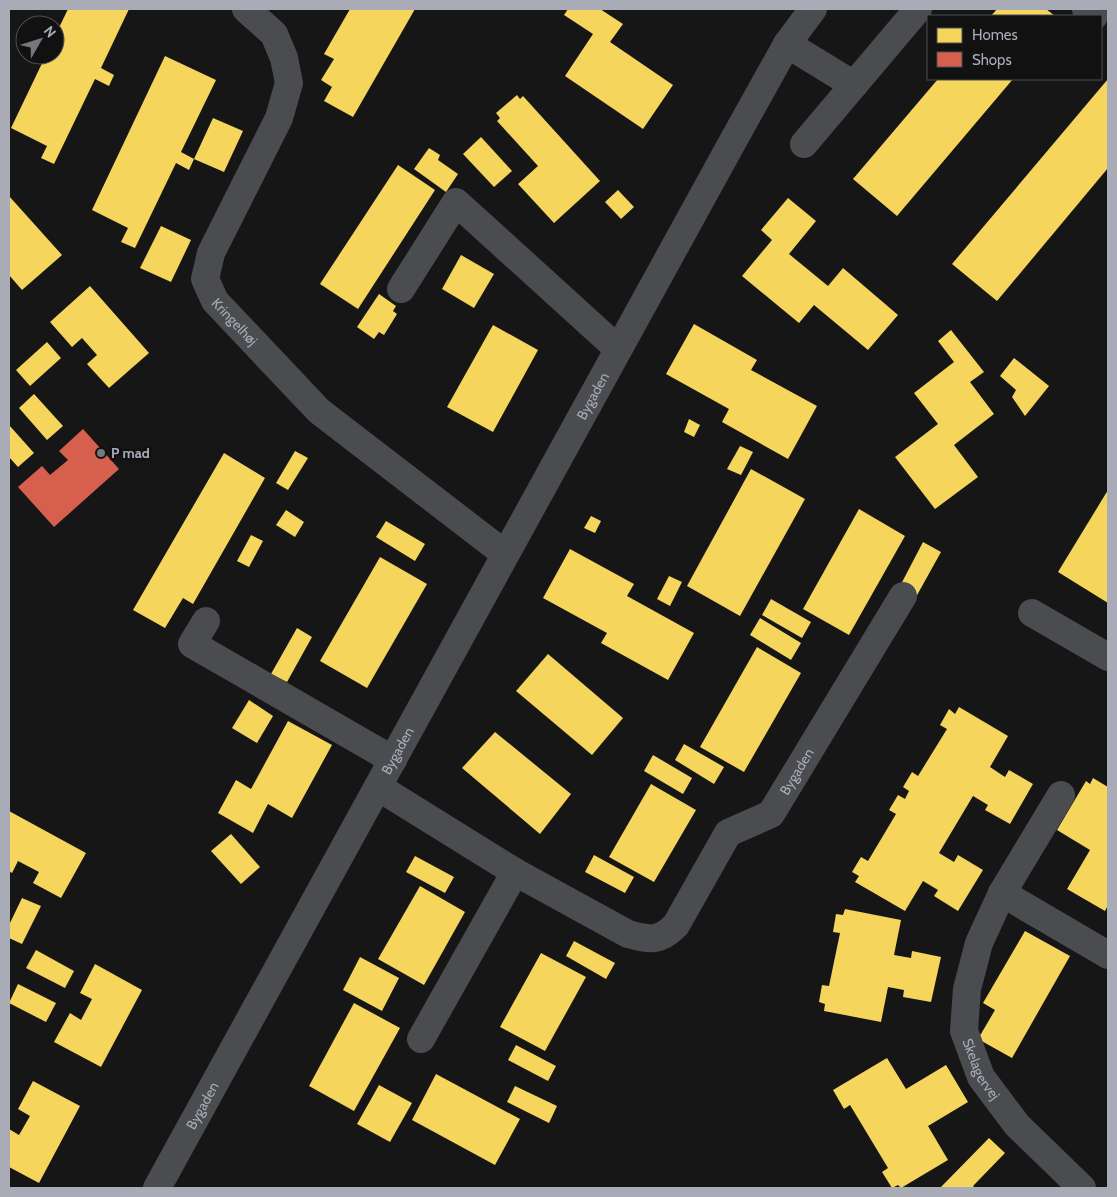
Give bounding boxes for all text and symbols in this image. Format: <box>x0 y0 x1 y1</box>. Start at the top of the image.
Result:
north arrow <box>15 15 65 65</box>
legend <box>927 15 1102 80</box>
text: N <box>40 22 60 41</box>
text: Homes <box>972 26 1018 44</box>
text: Shops <box>972 51 1012 69</box>
street label: Kringelhøj <box>208 294 261 349</box>
street label: Bygaden <box>572 369 613 423</box>
place label: P mad <box>111 444 150 462</box>
marker: P mad <box>95 447 107 459</box>
street label: Bygaden <box>377 724 418 778</box>
street label: Bygaden <box>776 745 818 798</box>
street label: Skelagervej <box>959 1036 1004 1103</box>
street label: Bygaden <box>182 1079 223 1133</box>

